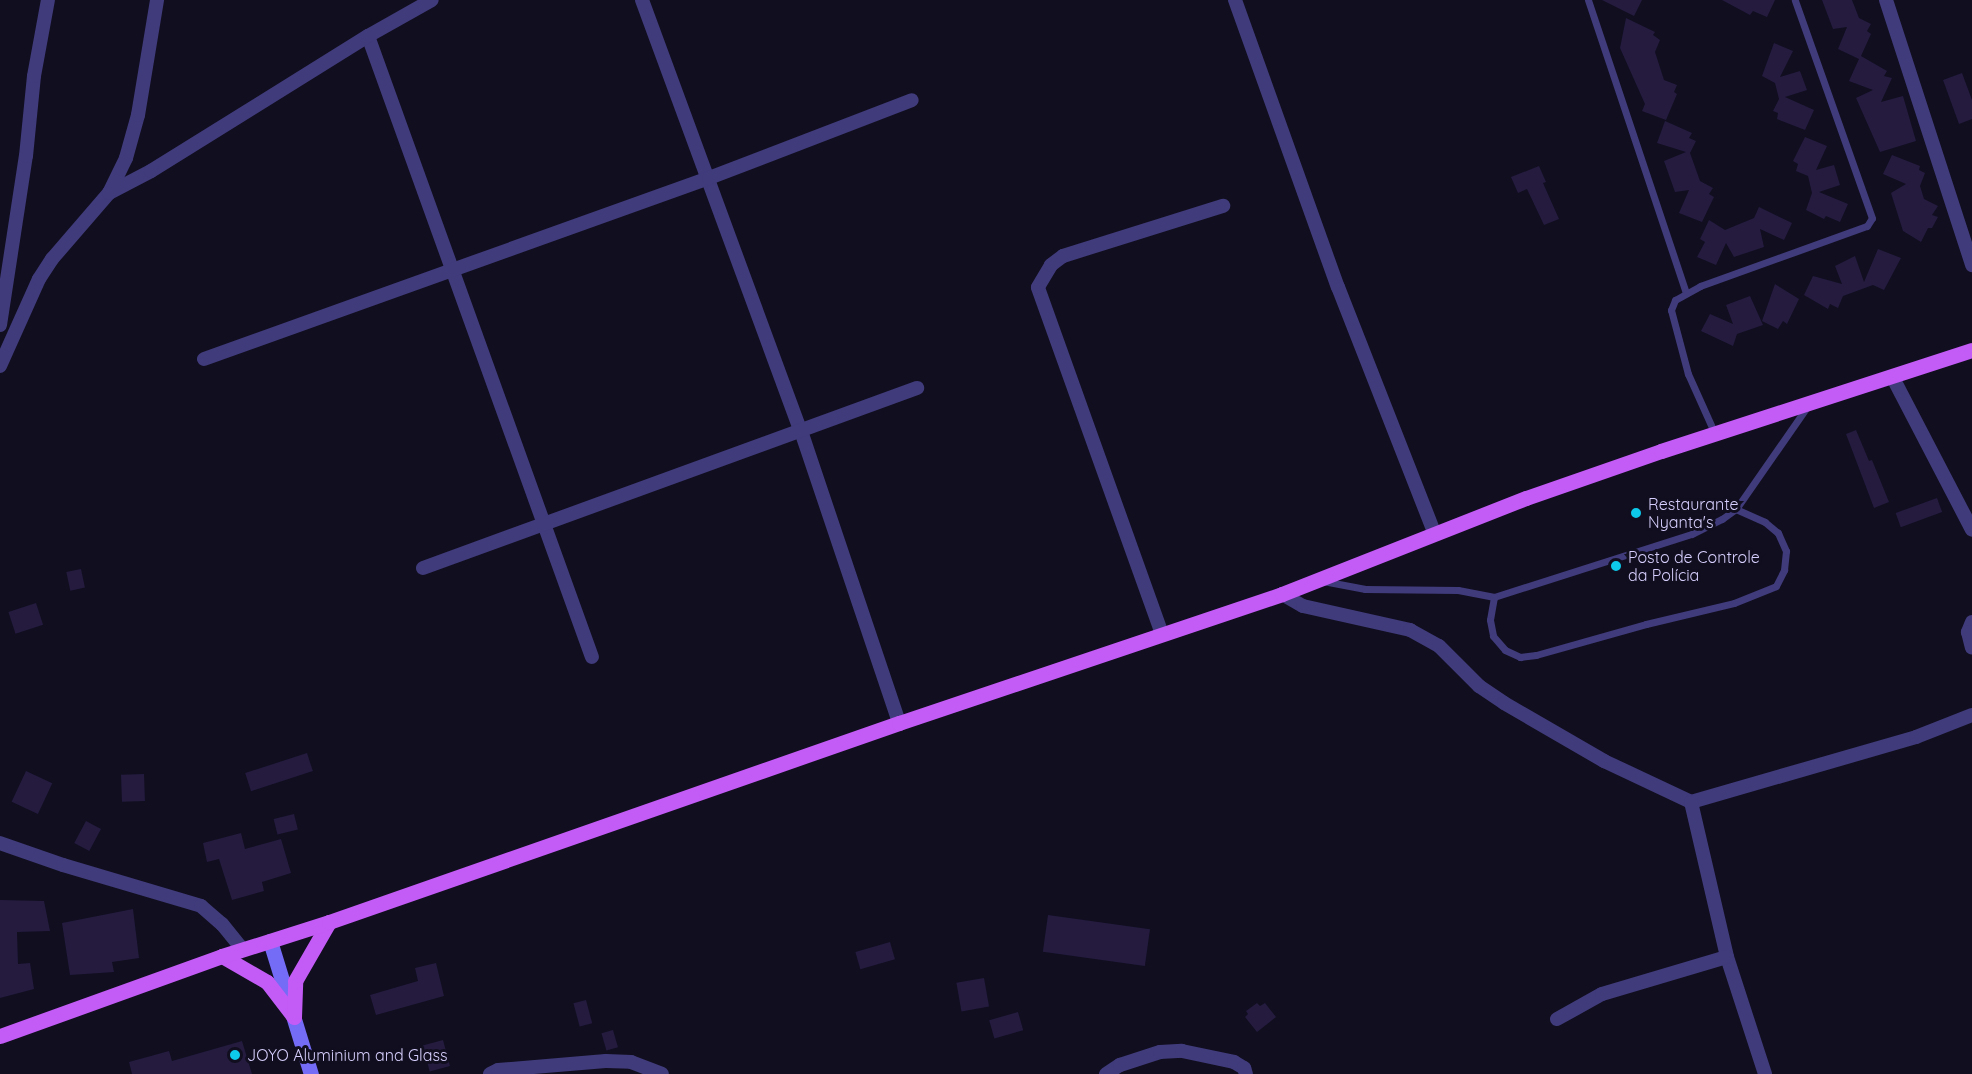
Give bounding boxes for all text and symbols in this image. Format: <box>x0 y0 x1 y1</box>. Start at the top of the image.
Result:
place label: Restaurante Nyanta's <box>1648 494 1739 532</box>
marker: Restaurante Nyanta's <box>1629 506 1643 520</box>
place label: Posto de Controle da Polícia <box>1628 547 1760 585</box>
marker: Posto de Controle da Polícia <box>1609 559 1623 573</box>
place label: JOYO Aluminium and Glass <box>247 1045 447 1065</box>
marker: JOYO Aluminium and Glass <box>228 1048 242 1062</box>

